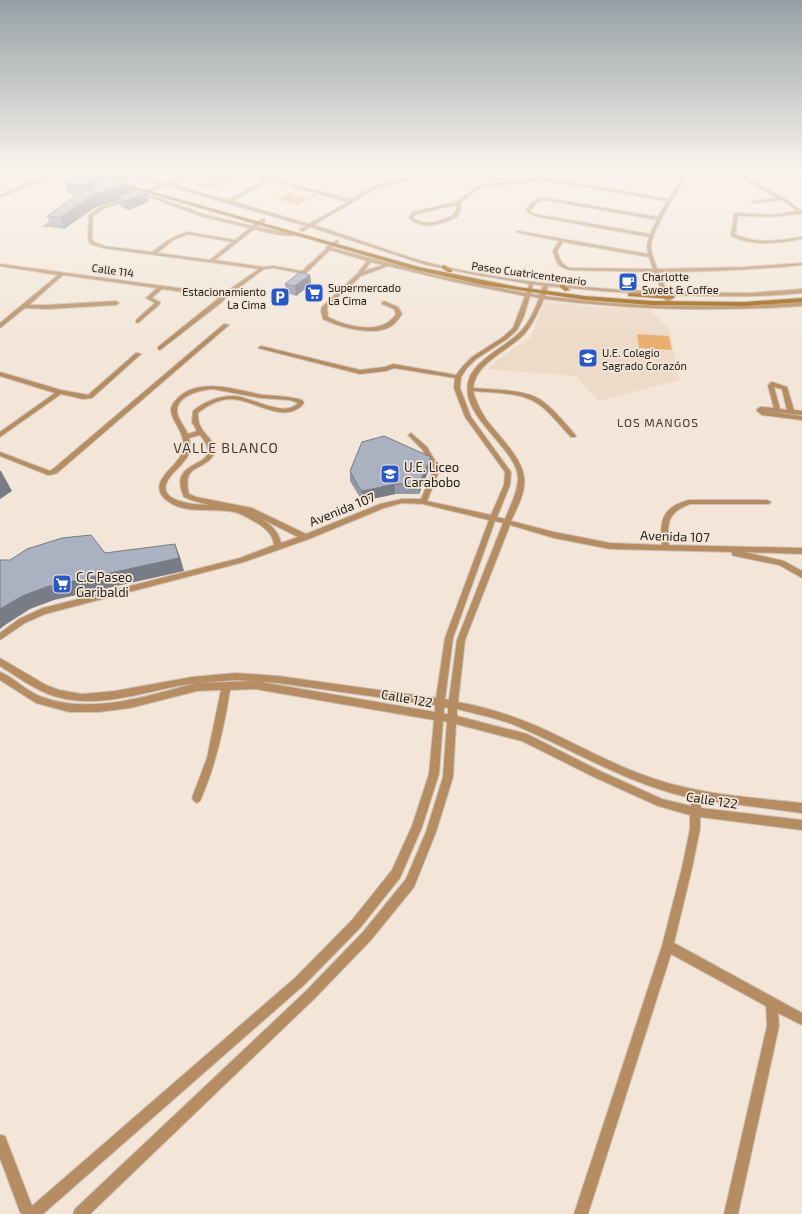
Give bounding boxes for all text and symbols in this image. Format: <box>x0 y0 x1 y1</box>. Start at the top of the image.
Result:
street label: Paseo Cuatricentenario <box>471 258 587 288</box>
street label: Calle 114 <box>91 261 135 279</box>
place label: Charlotte Sweet & Coffee <box>642 270 719 296</box>
cafe icon: Charlotte Sweet & Coffee <box>617 271 639 293</box>
place label: Supermercado La Cima <box>328 281 401 307</box>
supermarket icon: Supermercado La Cima <box>303 282 325 304</box>
place label: Estacionamiento La Cima <box>182 285 266 311</box>
parking icon: Estacionamiento La Cima <box>269 286 291 308</box>
place label: U.E. Colegio Sagrado Corazón <box>602 346 687 372</box>
school or university icon: U.E. Colegio Sagrado Corazón <box>577 347 599 369</box>
district label: LOS MANGOS <box>617 415 699 429</box>
district label: VALLE BLANCO <box>173 439 279 456</box>
place label: U.E. Liceo Carabobo <box>404 459 461 490</box>
school or university icon: U.E. Liceo Carabobo <box>379 463 401 485</box>
street label: Avenida 107 <box>307 488 378 529</box>
street label: Avenida 107 <box>640 527 710 545</box>
place label: C.C Paseo Garibaldi <box>76 569 132 600</box>
supermarket icon: C.C Paseo Garibaldi <box>51 573 73 595</box>
street label: Calle 122 <box>380 686 434 710</box>
street label: Calle 122 <box>685 788 739 812</box>

